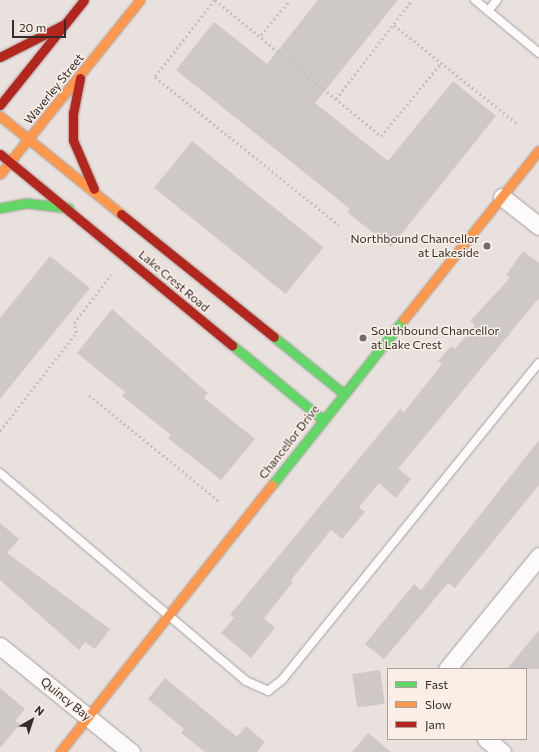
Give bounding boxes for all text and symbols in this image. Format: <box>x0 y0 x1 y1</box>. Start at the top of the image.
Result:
scale bar <box>14 12 68 38</box>
text: 20 m <box>19 20 46 34</box>
street label: Waverley Street <box>21 51 87 127</box>
place label: Northbound Chancellor at Lakeside <box>351 232 479 260</box>
marker: Northbound Chancellor at Lakeside <box>482 241 492 251</box>
street label: Lake Crest Road <box>136 247 212 315</box>
place label: Southbound Chancellor at Lake Crest <box>371 324 499 352</box>
marker: Southbound Chancellor at Lake Crest <box>358 333 368 343</box>
street label: Chancellor Drive <box>256 402 322 482</box>
legend <box>387 668 527 740</box>
street label: Quincy Bay <box>38 674 94 724</box>
text: Fast <box>425 677 448 691</box>
text: Slow <box>425 697 452 711</box>
north arrow <box>12 700 52 740</box>
text: N <box>33 703 47 718</box>
text: Jam <box>425 717 445 731</box>

